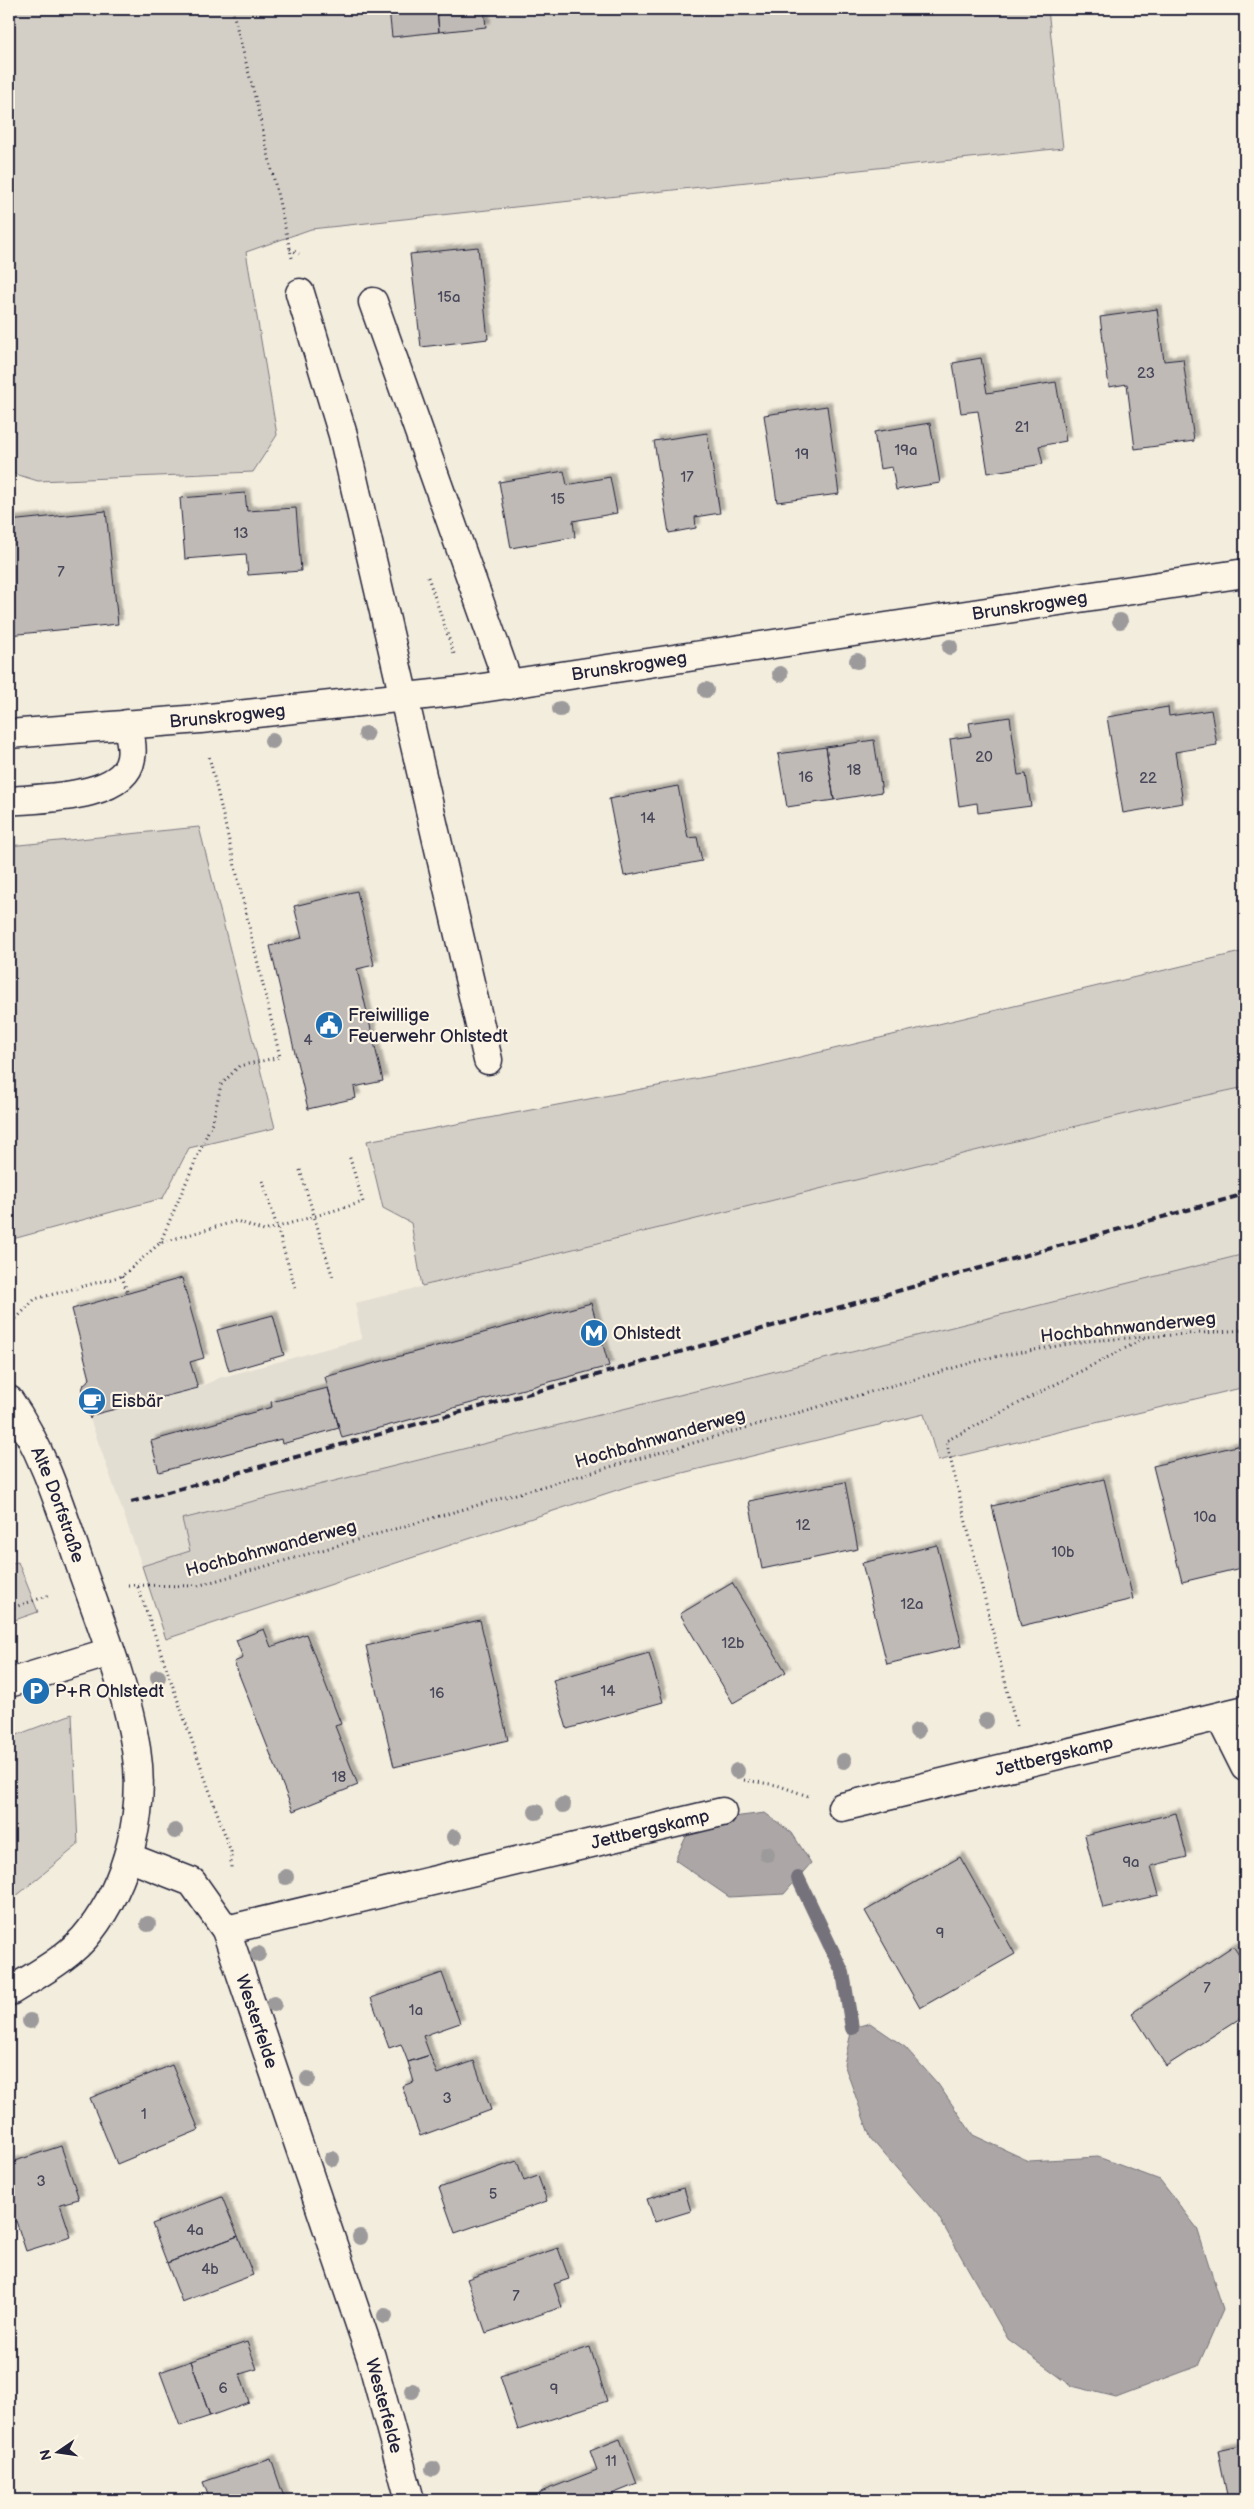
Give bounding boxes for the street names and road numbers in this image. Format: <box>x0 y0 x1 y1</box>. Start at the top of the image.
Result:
street label: Brunskrogweg <box>970 587 1089 625</box>
street label: Brunskrogweg <box>570 647 688 685</box>
street label: Brunskrogweg <box>168 700 286 732</box>
street label: Hochbahnwanderweg <box>1039 1308 1217 1347</box>
street label: Hochbahnwanderweg <box>573 1404 748 1473</box>
street label: Alte Dorfstraße <box>26 1444 89 1566</box>
street label: Hochbahnwanderweg <box>183 1516 359 1581</box>
street label: Jettbergskamp <box>993 1732 1115 1781</box>
street label: Jettbergskamp <box>589 1805 712 1854</box>
street label: Westerfelde <box>231 1972 282 2071</box>
street label: Westerfelde <box>361 2356 407 2456</box>

